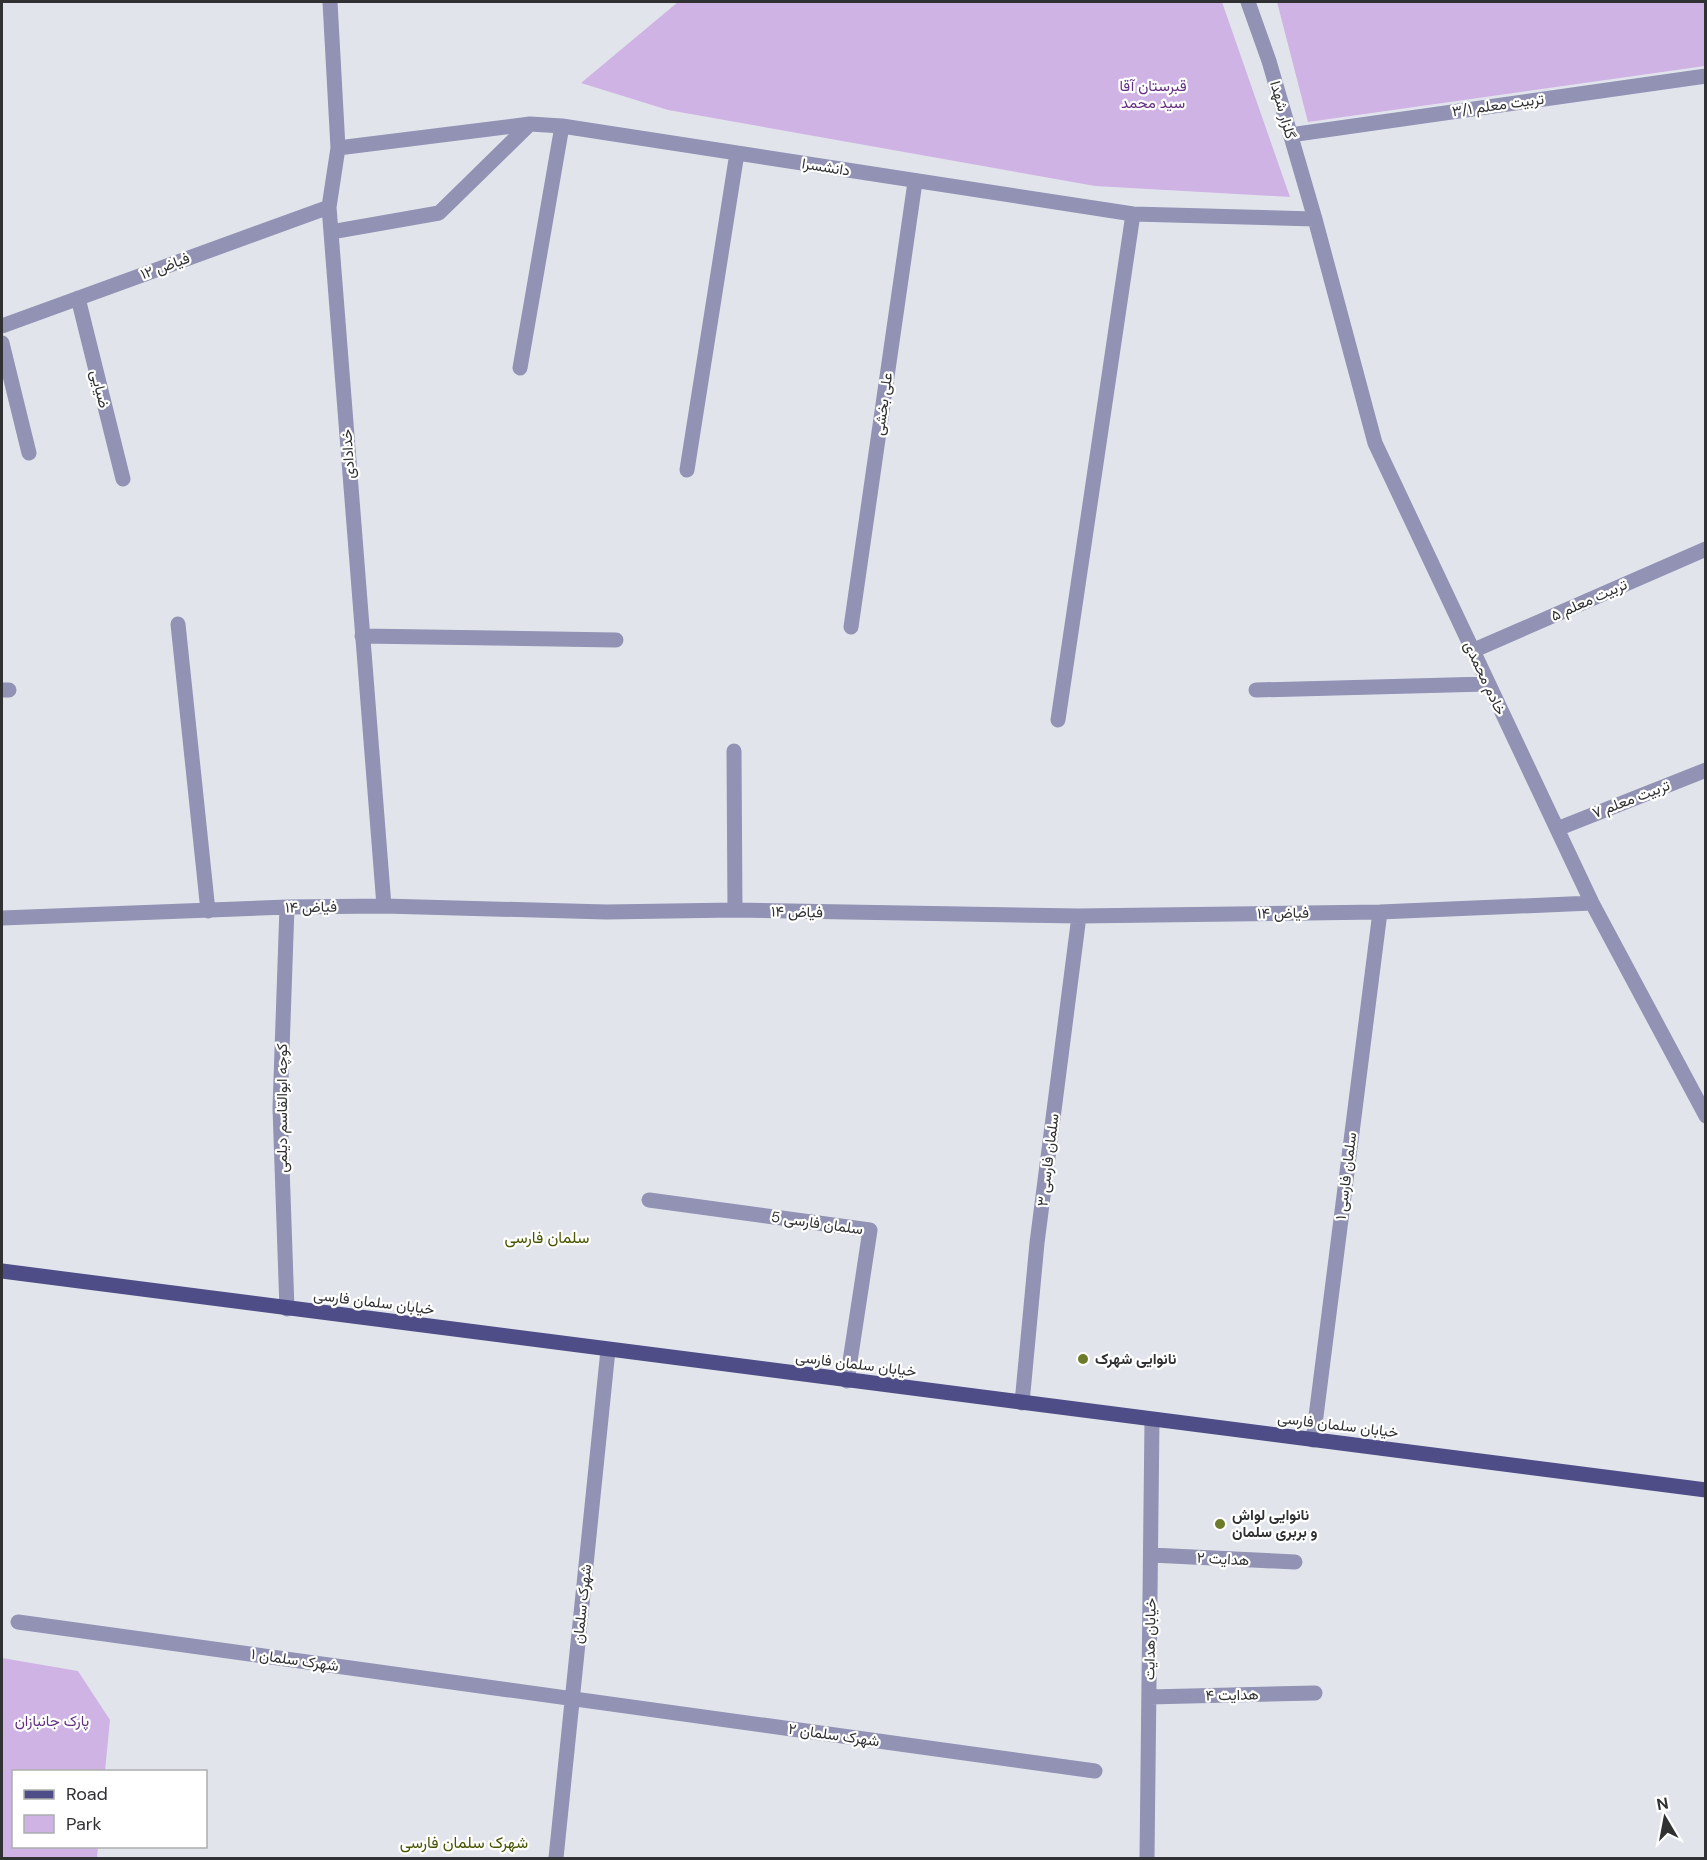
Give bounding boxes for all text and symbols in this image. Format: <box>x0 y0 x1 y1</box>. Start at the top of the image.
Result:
park label: قبرستان آقا سید محمد <box>1119 76 1187 113</box>
street label: گلزار شهدا <box>1265 79 1301 142</box>
street label: تربیت معلم ۳/۱ <box>1451 89 1546 121</box>
street label: دانشسرا <box>800 153 852 181</box>
street label: فیاض ۱۲ <box>138 248 193 284</box>
street label: ضیایی <box>86 368 114 410</box>
street label: علی بخشی <box>869 371 897 437</box>
street label: خدادادی <box>336 428 360 480</box>
street label: تربیت معلم ۵ <box>1548 574 1631 626</box>
street label: خادم محمدی <box>1459 638 1511 718</box>
street label: تربیت معلم ۷ <box>1589 775 1673 823</box>
street label: فیاض ۱۴ <box>285 897 337 917</box>
street label: فیاض ۱۴ <box>771 902 823 922</box>
street label: فیاض ۱۴ <box>1257 903 1309 923</box>
street label: کوچه ابوالقاسم دیلمی <box>272 1043 292 1173</box>
street label: سلمان فارسی ۳ <box>1032 1112 1064 1208</box>
street label: سلمان فارسی ۱ <box>1331 1131 1361 1221</box>
street label: سلمان فارسی 5 <box>770 1207 864 1239</box>
district label: سلمان فارسی <box>505 1227 589 1248</box>
street label: خیابان سلمان فارسی <box>312 1285 436 1319</box>
street label: خیابان سلمان فارسی <box>794 1347 918 1381</box>
place label: نانوایی شهرک <box>1095 1349 1176 1369</box>
marker: نانوایی شهرک <box>1076 1352 1090 1366</box>
street label: خیابان سلمان فارسی <box>1276 1408 1400 1442</box>
place label: نانوایی لواش و بربری سلمان <box>1232 1505 1317 1542</box>
marker: نانوایی لواش و بربری سلمان <box>1213 1517 1227 1531</box>
street label: هدایت ۲ <box>1196 1548 1250 1570</box>
street label: شهرک سلمان <box>568 1563 596 1645</box>
street label: خیابان هدایت <box>1139 1598 1161 1680</box>
street label: شهرک سلمان ۱ <box>250 1644 340 1676</box>
street label: هدایت ۴ <box>1205 1685 1259 1705</box>
park label: پارک جانبازان <box>15 1711 89 1731</box>
street label: شهرک سلمان ۲ <box>787 1719 881 1751</box>
legend <box>12 1770 207 1848</box>
text: Road <box>66 1782 108 1806</box>
north arrow <box>1635 1788 1695 1848</box>
text: N <box>1655 1792 1670 1815</box>
text: Park <box>66 1812 102 1836</box>
district label: شهرک سلمان فارسی <box>400 1832 528 1853</box>

